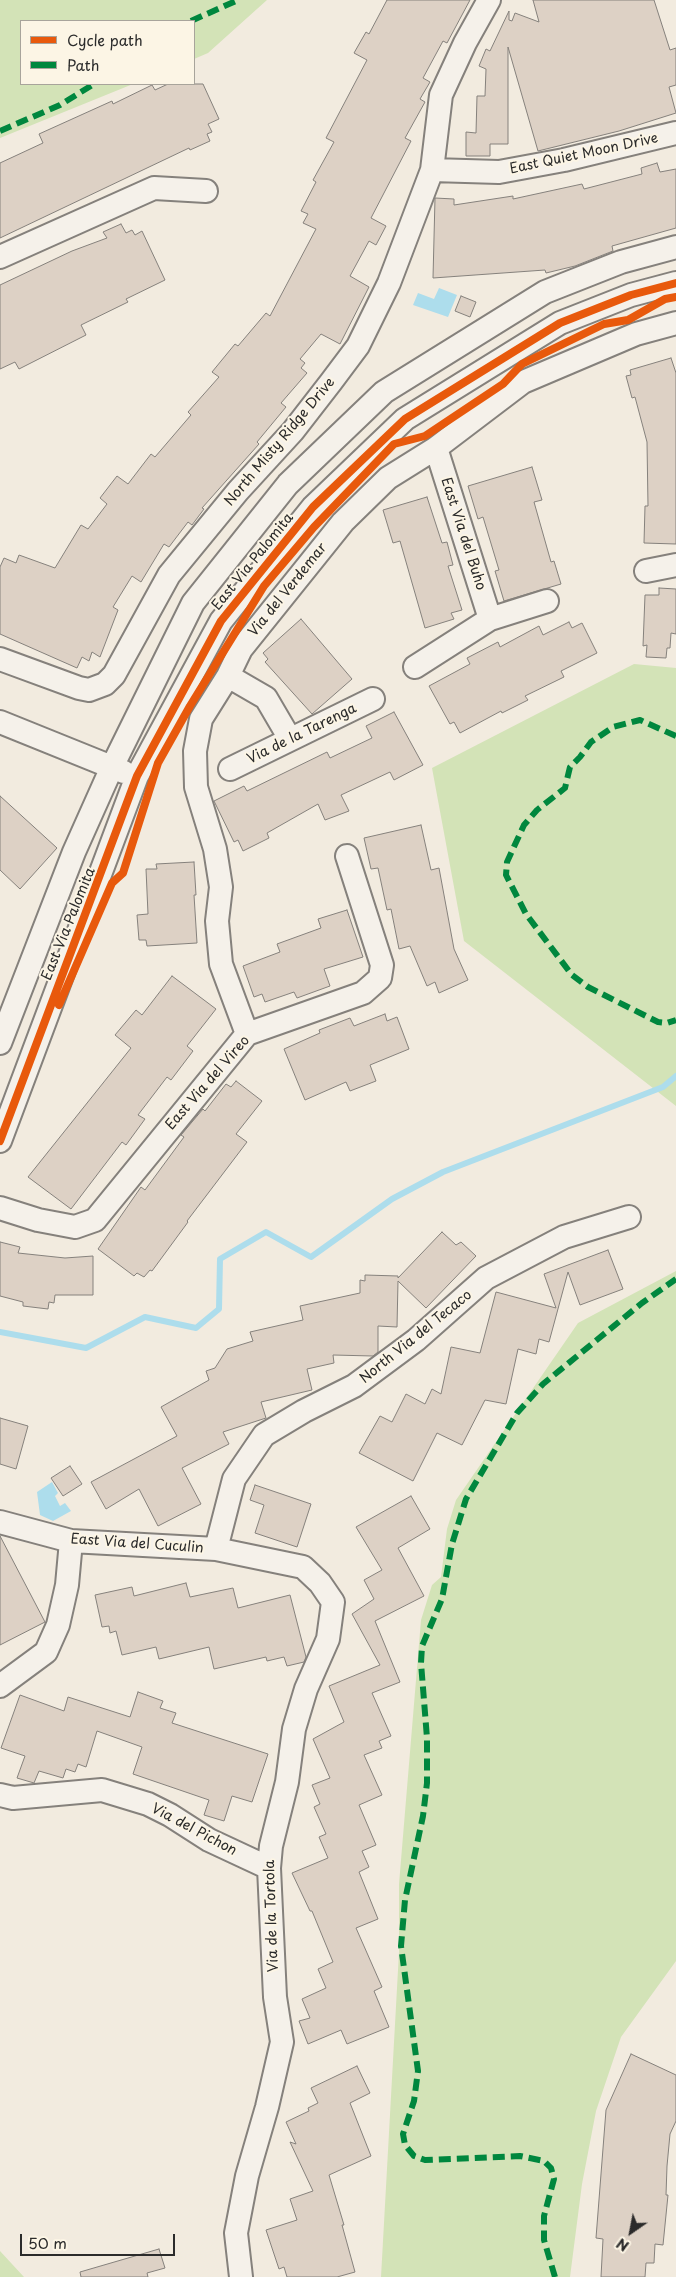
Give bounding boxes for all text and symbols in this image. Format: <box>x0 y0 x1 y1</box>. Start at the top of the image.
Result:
legend <box>20 20 195 85</box>
text: Cycle path <box>67 28 143 51</box>
text: Path <box>67 53 99 76</box>
street label: East Quiet Moon Drive <box>508 130 660 178</box>
street label: North Misty Ridge Drive <box>221 374 339 510</box>
street label: East Via del Buho <box>437 475 489 593</box>
street label: East Via Palomita <box>209 510 297 614</box>
street label: Via del Verdemar <box>245 540 331 640</box>
street label: Via de la Tarenga <box>245 700 359 768</box>
street label: East Via Palomita <box>39 865 99 983</box>
street label: East Via del Vireo <box>163 1033 253 1133</box>
street label: North Via del Tecaco <box>357 1287 475 1387</box>
street label: East Via del Cuculin <box>70 1531 204 1557</box>
street label: Via del Pichon <box>148 1800 240 1860</box>
street label: Via de la Tortola <box>262 1860 282 1972</box>
north arrow <box>606 2207 656 2257</box>
scale bar <box>22 2224 178 2256</box>
text: 50 m <box>28 2231 67 2254</box>
text: N <box>612 2233 633 2257</box>

